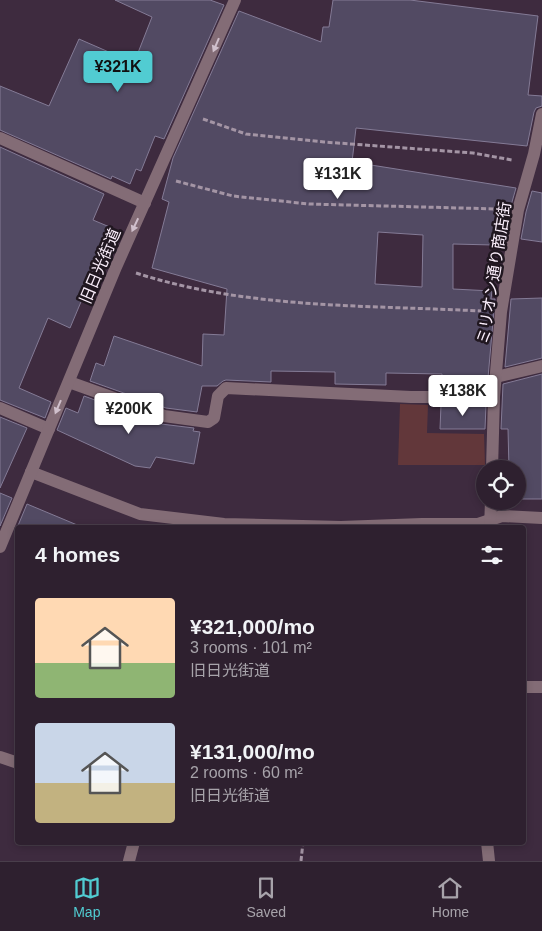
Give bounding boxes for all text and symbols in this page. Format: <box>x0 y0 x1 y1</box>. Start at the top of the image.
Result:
one-way arrow <box>211 38 219 52</box>
pin: ¥321K <box>83 51 153 93</box>
text: ¥321K <box>94 58 142 75</box>
pin: ¥131K <box>303 158 373 200</box>
text: ¥131K <box>314 165 362 182</box>
street label: ミリオン通り商店街 <box>474 201 514 345</box>
one-way arrow <box>131 218 139 232</box>
street label: 旧日光街道 <box>77 226 123 306</box>
pin: ¥138K <box>428 374 498 417</box>
text: ¥138K <box>439 382 487 399</box>
pin: ¥200K <box>94 392 164 435</box>
one-way arrow <box>54 400 62 414</box>
text: ¥200K <box>105 400 153 417</box>
map controls <box>476 460 526 510</box>
button: locate <box>476 460 526 510</box>
icon: filters <box>478 541 506 569</box>
text: 4 homes <box>35 543 120 566</box>
text: ¥321,000/mo <box>190 615 315 638</box>
icon: home <box>75 618 135 678</box>
text: 3 rooms · 101 m² <box>190 639 312 656</box>
text: 旧日光街道 <box>190 662 270 679</box>
text: ¥131,000/mo <box>190 740 315 763</box>
icon: home <box>75 743 135 803</box>
text: 2 rooms · 60 m² <box>190 764 303 781</box>
text: 旧日光街道 <box>190 787 270 804</box>
tab: Map <box>73 874 101 920</box>
tab: Saved <box>246 874 286 920</box>
tab: Home <box>432 874 469 920</box>

